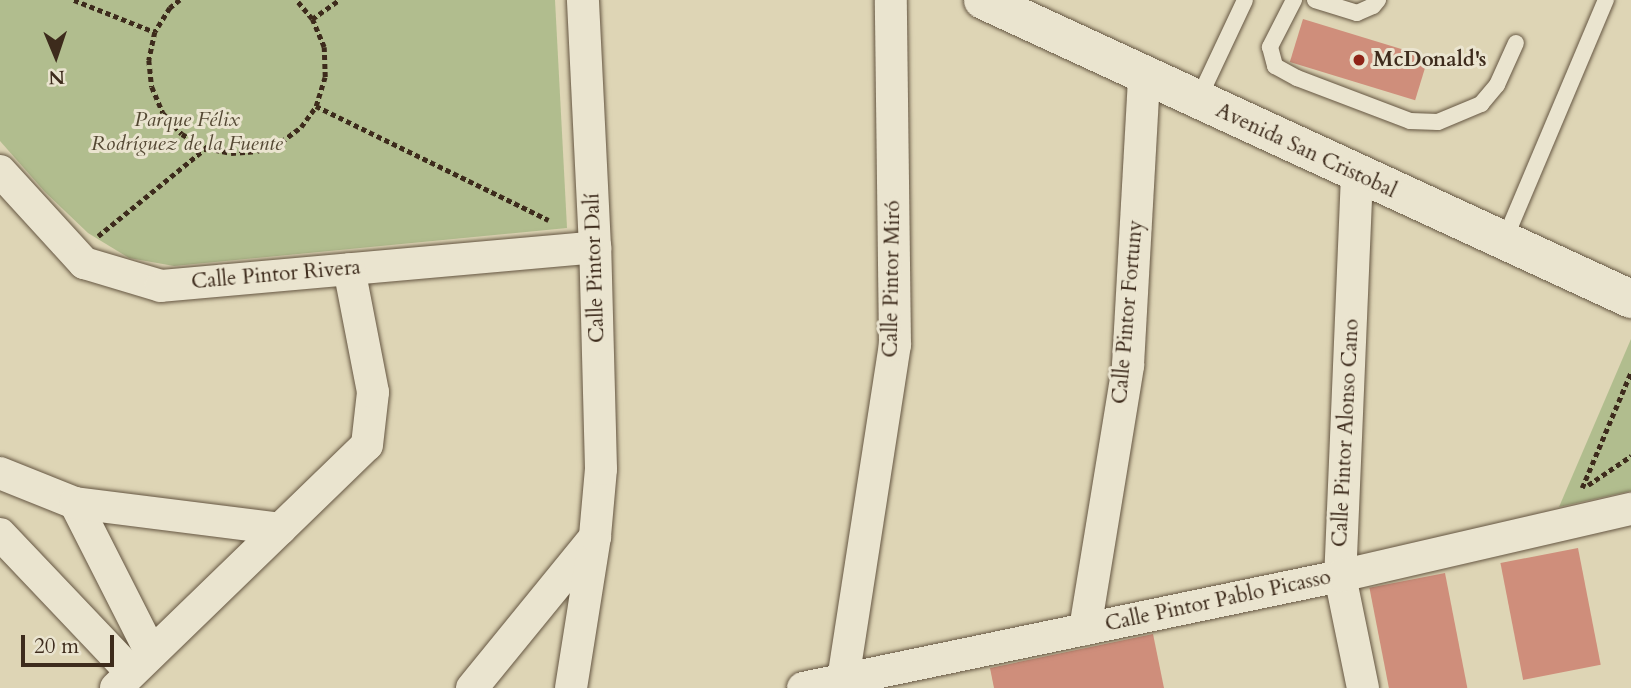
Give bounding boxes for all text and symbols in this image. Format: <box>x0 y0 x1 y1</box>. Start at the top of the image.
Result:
north arrow <box>21 21 91 91</box>
place label: McDonald's <box>1373 47 1487 73</box>
marker: McDonald's <box>1351 52 1367 68</box>
text: N <box>48 64 65 90</box>
street label: Avenida San Cristobal <box>1212 98 1400 204</box>
park label: Parque Félix Rodríguez de la Fuente <box>91 107 283 157</box>
street label: Calle Pintor Dalí <box>580 193 610 343</box>
street label: Calle Pintor Miró <box>878 200 906 358</box>
street label: Calle Pintor Fortuny <box>1107 219 1149 405</box>
street label: Calle Pintor Rivera <box>190 255 362 295</box>
street label: Calle Pintor Alonso Cano <box>1327 318 1365 548</box>
street label: Calle Pintor Pablo Picasso <box>1103 565 1333 637</box>
scale bar <box>24 622 117 666</box>
text: 20 m <box>34 632 79 661</box>

